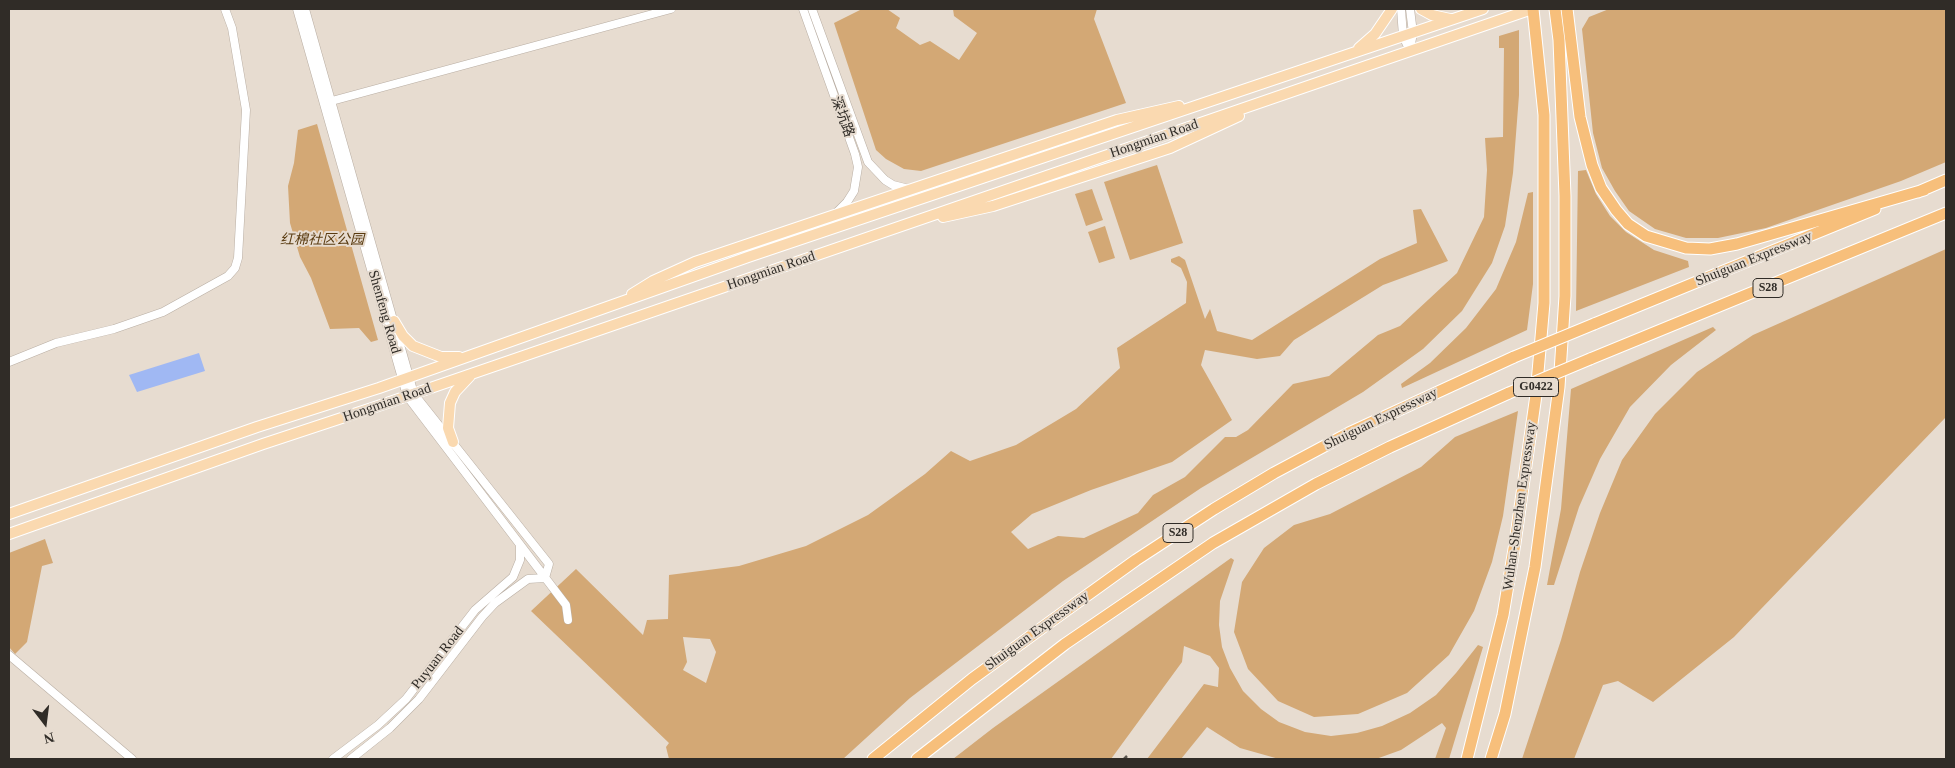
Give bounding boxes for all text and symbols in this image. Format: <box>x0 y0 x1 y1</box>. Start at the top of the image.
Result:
street label: 深坑路 <box>827 94 857 140</box>
street label: Hongmian Road <box>1108 116 1200 162</box>
street label: Shuiguan Expressway <box>1693 228 1815 290</box>
park label: 红棉社区公园 <box>280 232 364 248</box>
street label: Hongmian Road <box>725 248 817 294</box>
street label: Shenfeng Road <box>364 268 404 356</box>
road number: S28 <box>1753 278 1783 298</box>
road number: G0422 <box>1514 378 1558 397</box>
street label: Hongmian Road <box>341 380 433 426</box>
street label: Shuiguan Expressway <box>1322 384 1440 454</box>
street label: Wuhan-Shenzhen Expressway <box>1500 421 1540 591</box>
road number: S28 <box>1163 524 1193 542</box>
street label: Shuiguan Expressway <box>982 588 1092 674</box>
street label: Puyuan Road <box>408 623 468 693</box>
north arrow <box>20 698 70 748</box>
text: N <box>42 729 56 747</box>

